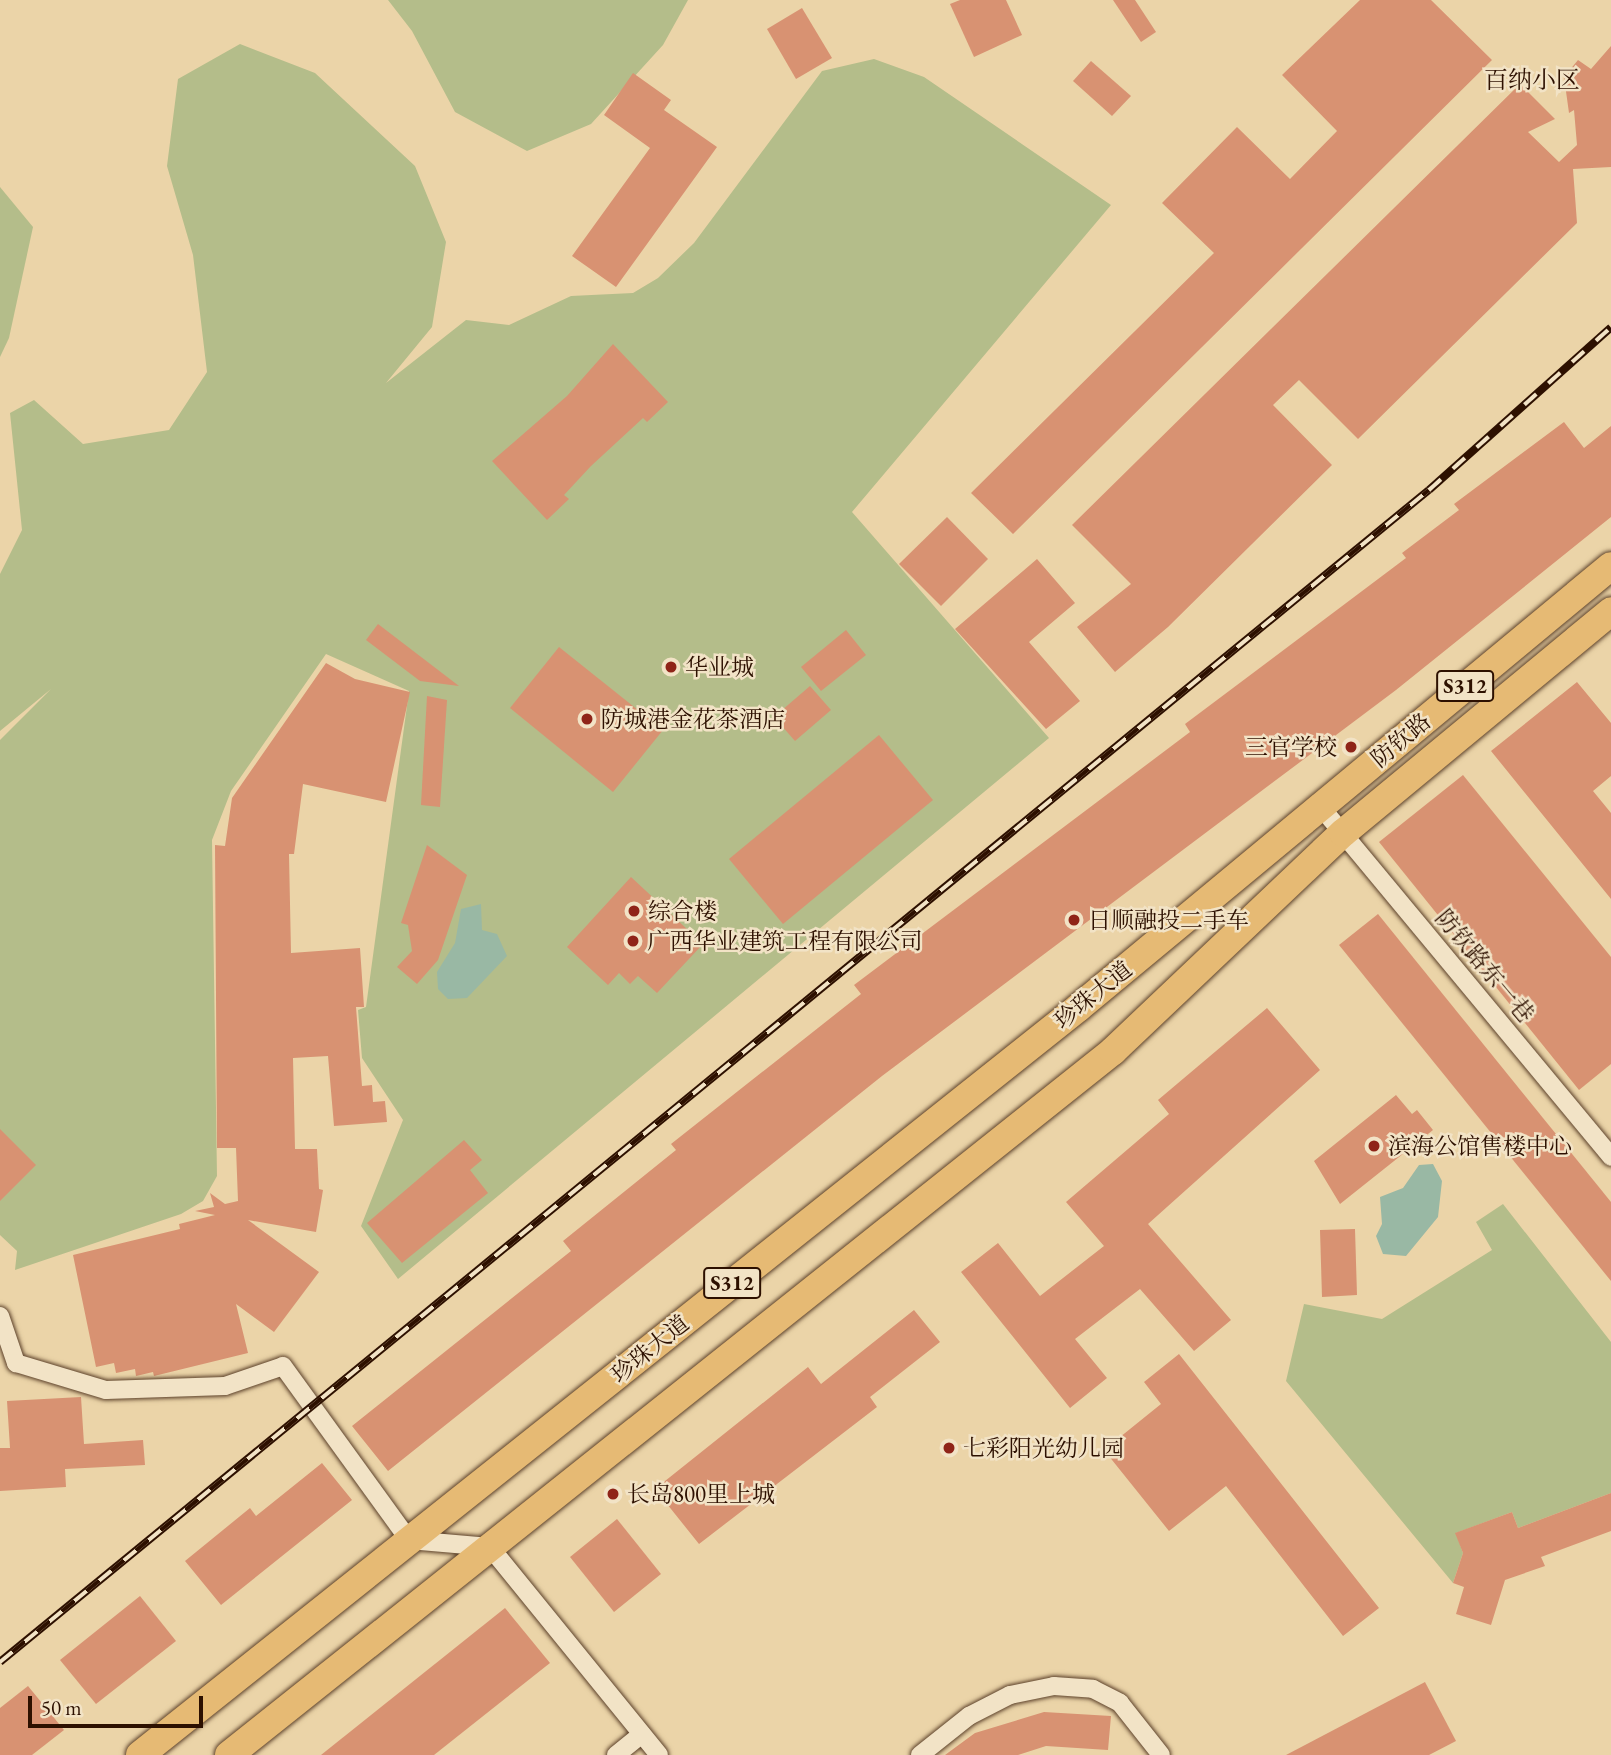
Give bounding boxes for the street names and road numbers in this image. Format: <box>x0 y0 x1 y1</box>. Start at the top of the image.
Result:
road number: S312 <box>1435 668 1495 704</box>
street label: 防钦路 <box>1366 707 1436 773</box>
street label: 防钦路东一巷 <box>1430 904 1540 1028</box>
street label: 珍珠大道 <box>1049 955 1137 1035</box>
road number: S312 <box>702 1266 762 1300</box>
street label: 珍珠大道 <box>606 1309 694 1389</box>

